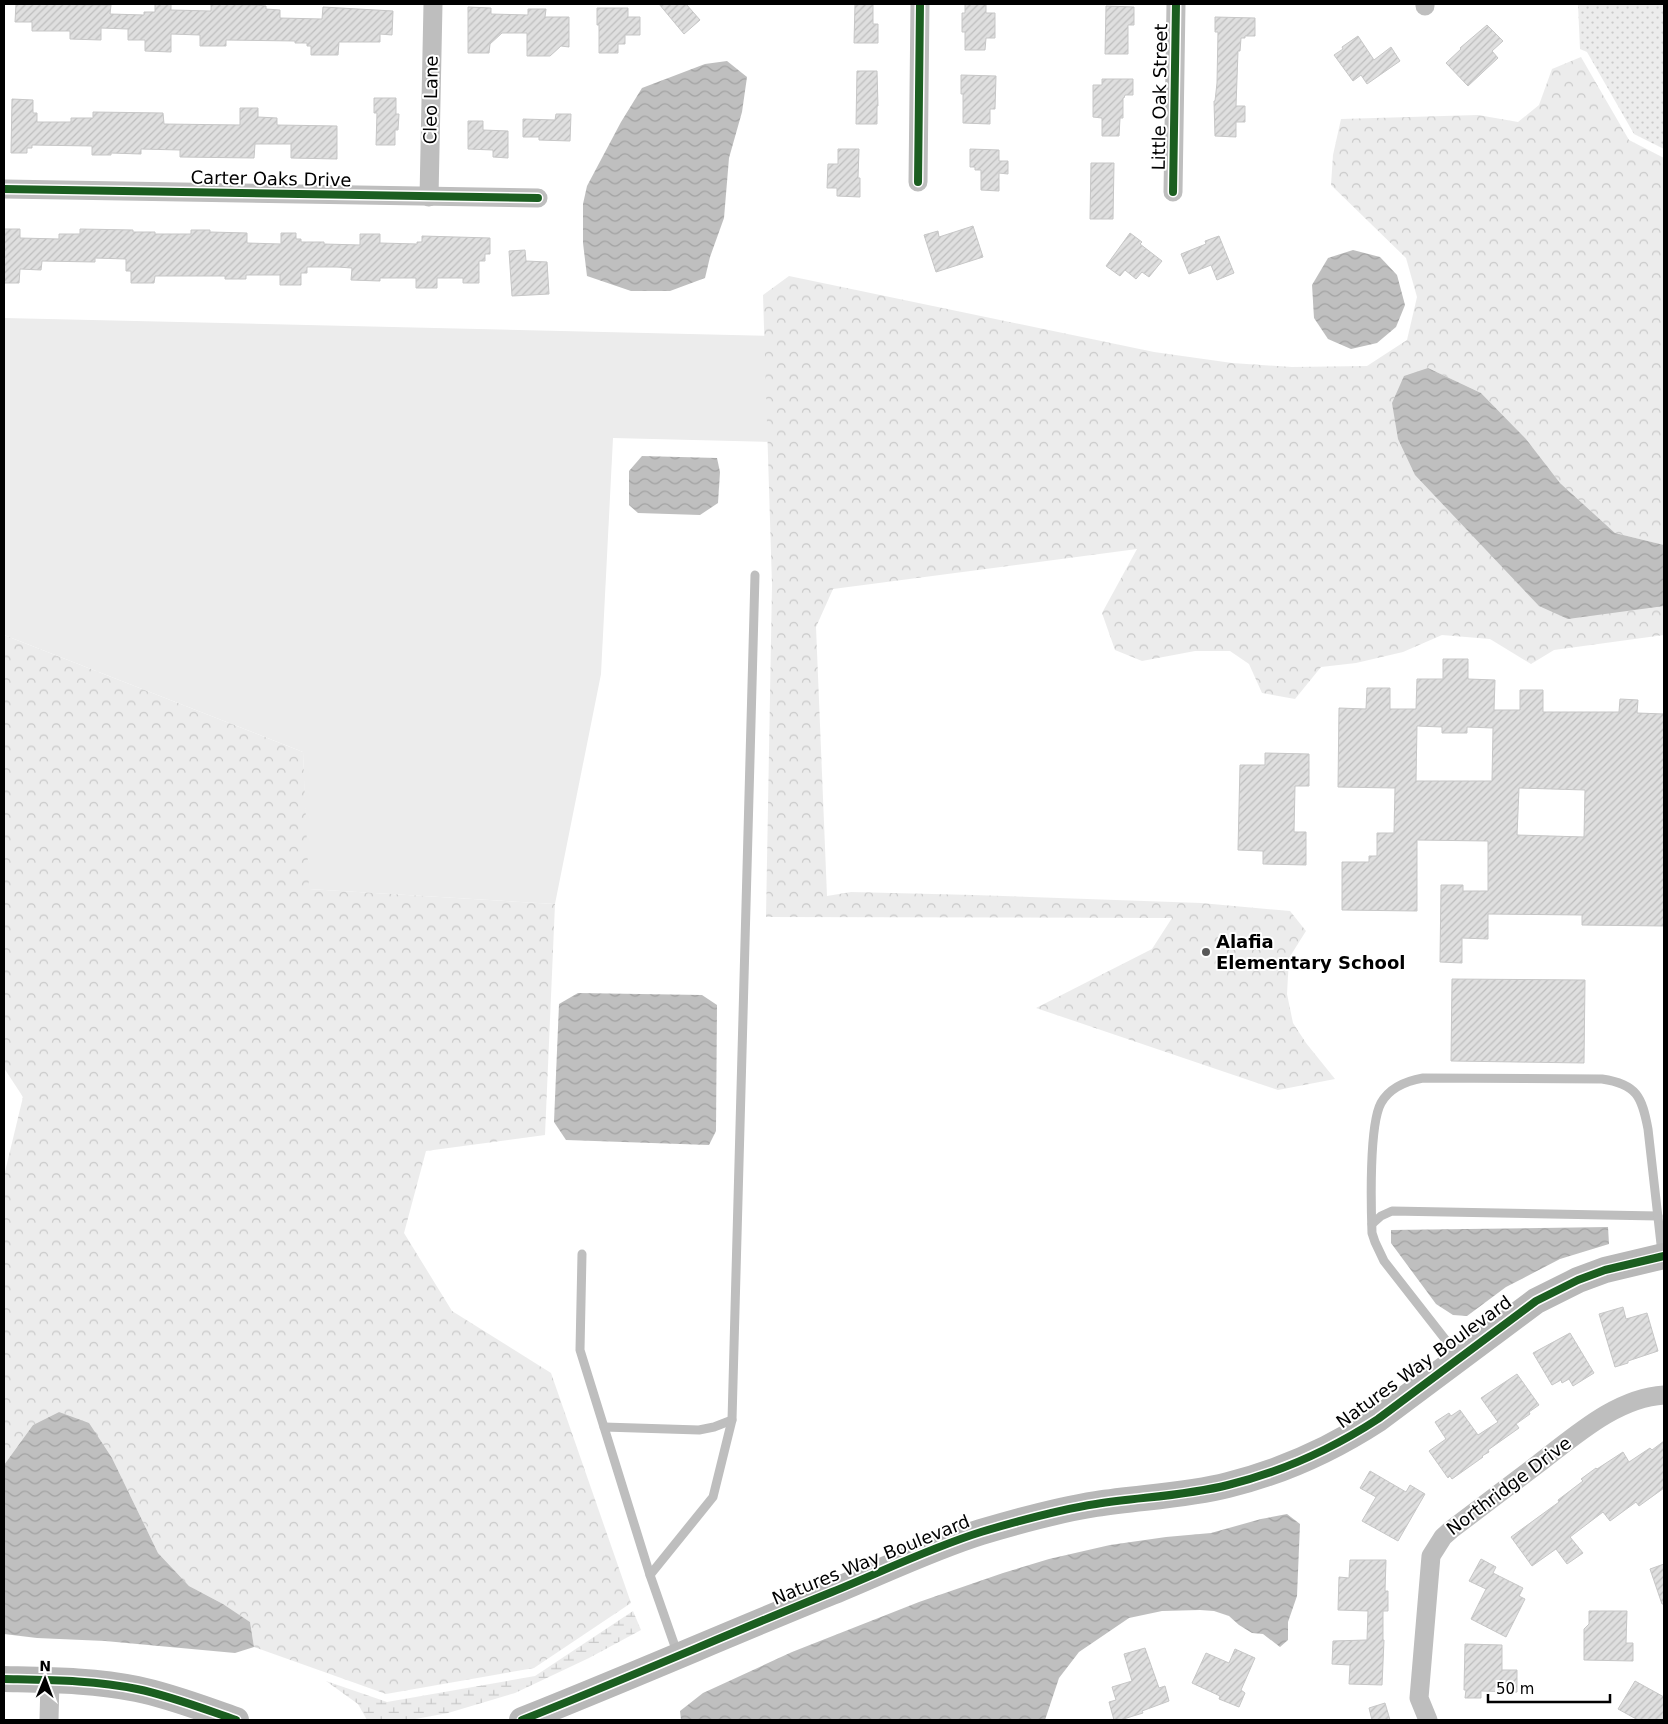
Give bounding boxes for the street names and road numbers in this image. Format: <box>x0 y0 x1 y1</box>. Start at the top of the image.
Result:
street label: Little Oak Street <box>1148 23 1171 171</box>
street label: Cleo Lane <box>419 55 442 145</box>
street label: Carter Oaks Drive <box>190 167 352 190</box>
street label: Natures Way Boulevard <box>1332 1291 1515 1432</box>
street label: Northridge Drive <box>1442 1432 1575 1539</box>
street label: Natures Way Boulevard <box>769 1510 973 1609</box>

